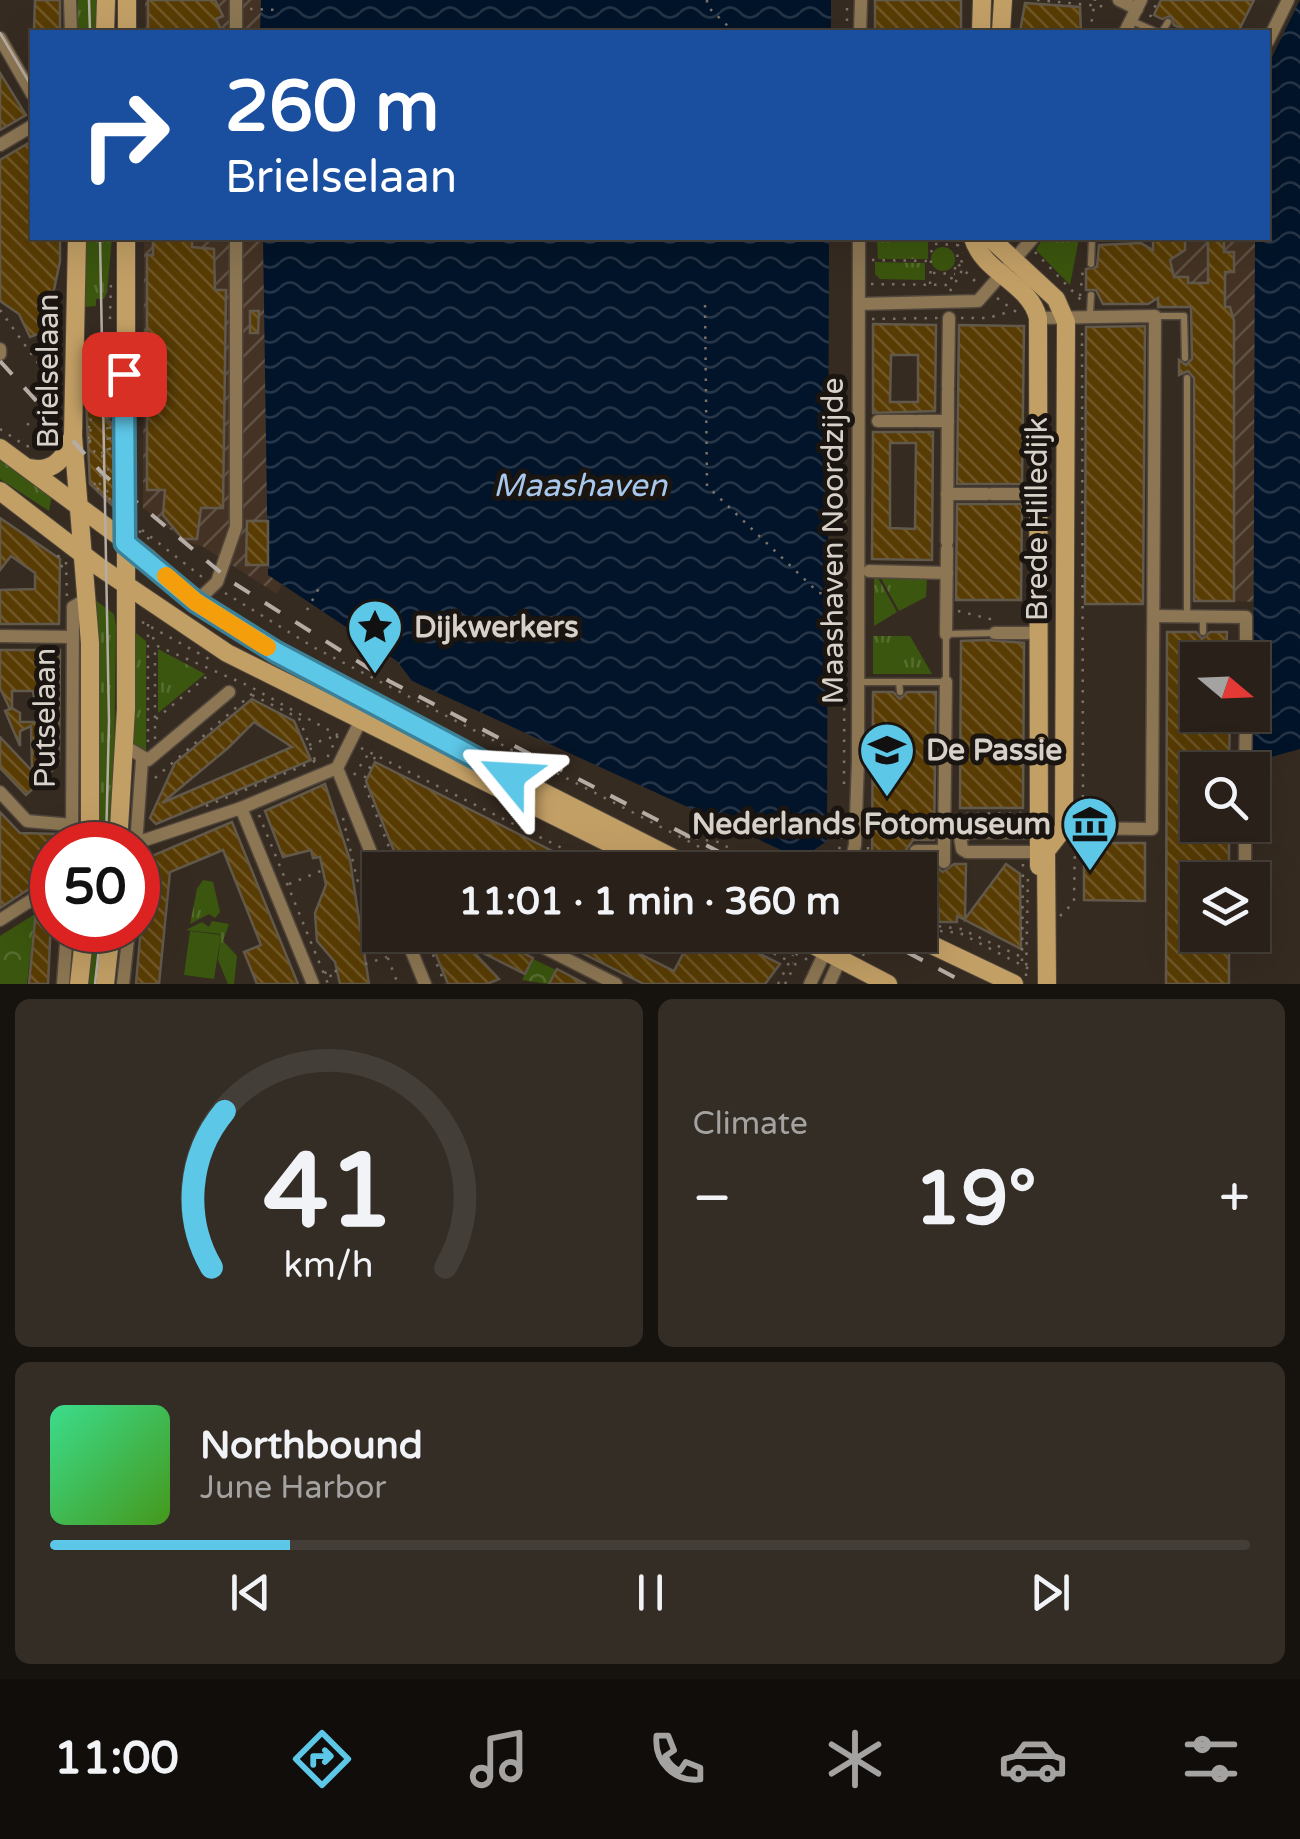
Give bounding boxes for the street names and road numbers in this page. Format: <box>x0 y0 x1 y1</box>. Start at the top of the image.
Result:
street label: Brielselaan <box>30 294 67 448</box>
street label: Maashaven Noordzijde <box>815 378 852 704</box>
street label: Brede Hilledijk <box>1019 417 1056 621</box>
street label: Putselaan <box>27 648 64 788</box>

